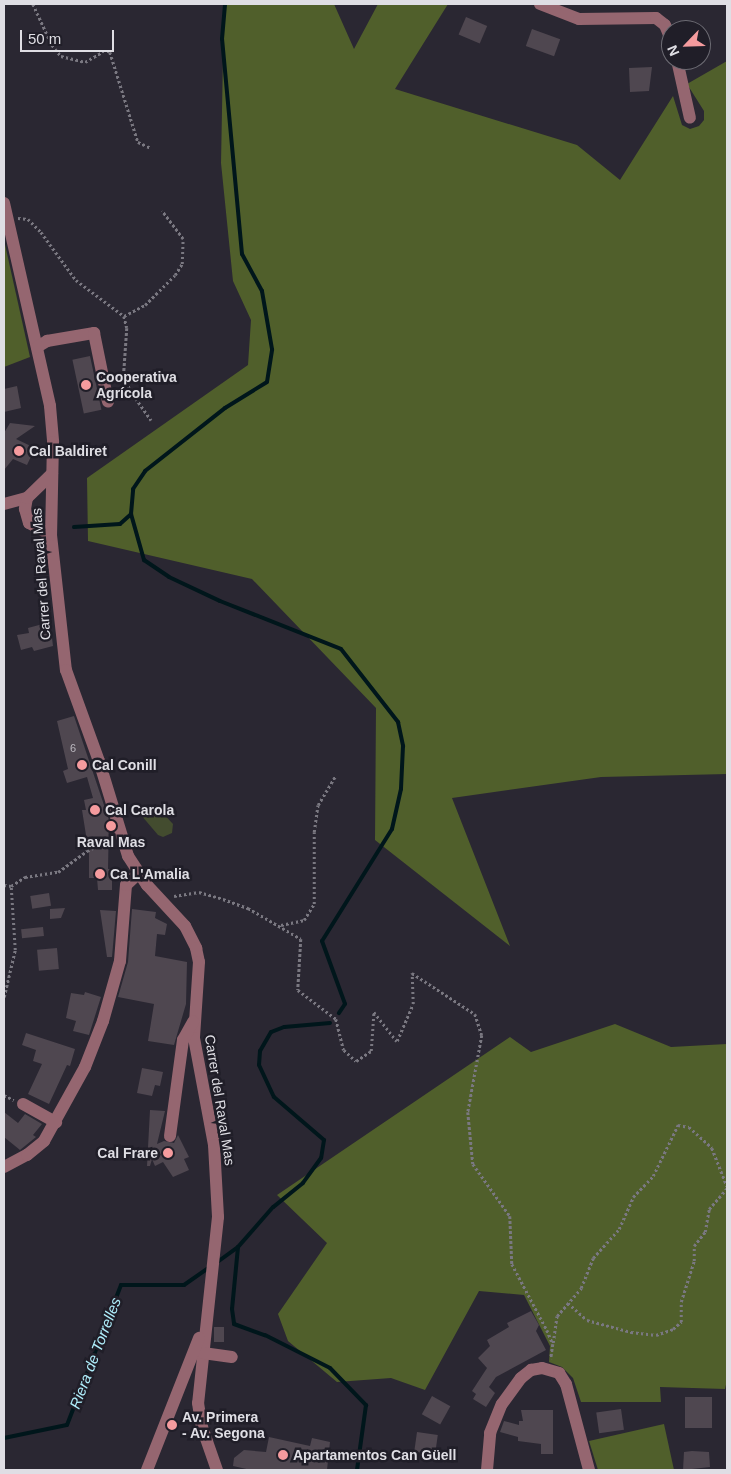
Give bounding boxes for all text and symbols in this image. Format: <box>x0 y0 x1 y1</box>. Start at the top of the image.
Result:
scale bar <box>22 20 116 52</box>
north arrow <box>661 20 711 70</box>
text: 50 m <box>28 30 61 47</box>
text: N <box>664 43 683 59</box>
place label: Cooperativa Agrícola <box>96 369 177 402</box>
marker: Cooperativa Agrícola <box>80 379 92 391</box>
place label: Cal Baldiret <box>29 443 107 459</box>
marker: Cal Baldiret <box>13 445 25 457</box>
street label: Carrer del Raval Mas <box>28 507 54 641</box>
house number: 6 <box>70 741 76 755</box>
place label: Cal Conill <box>92 757 157 773</box>
marker: Cal Conill <box>76 759 88 771</box>
place label: Cal Carola <box>105 802 174 818</box>
marker: Cal Carola <box>89 804 101 816</box>
marker: Raval Mas <box>105 820 117 832</box>
place label: Raval Mas <box>77 834 145 850</box>
place label: Ca L'Amalia <box>110 866 190 882</box>
marker: Ca L'Amalia <box>94 868 106 880</box>
street label: Carrer del Raval Mas <box>201 1033 239 1167</box>
place label: Cal Frare <box>97 1145 158 1161</box>
marker: Cal Frare <box>162 1147 174 1159</box>
water label: Riera de Torrelles <box>65 1295 125 1411</box>
place label: Av. Primera - Av. Segona <box>182 1409 265 1441</box>
marker: Av. Primera - Av. Segona <box>166 1419 178 1431</box>
place label: Apartamentos Can Güell <box>293 1447 456 1463</box>
marker: Apartamentos Can Güell <box>277 1449 289 1461</box>

